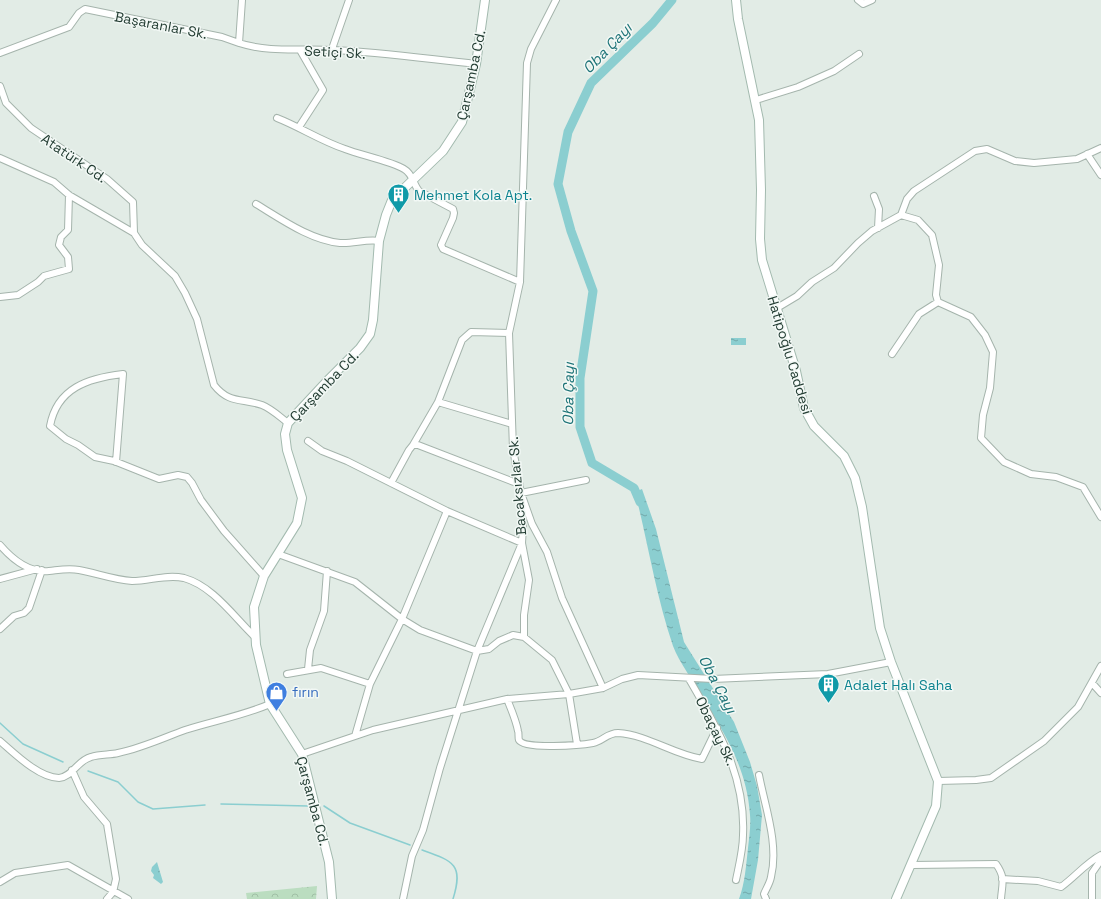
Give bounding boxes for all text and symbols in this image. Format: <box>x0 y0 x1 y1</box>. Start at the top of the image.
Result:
street label: Başaranlar Sk. <box>113 7 209 43</box>
water label: Oba Çayı <box>578 18 637 77</box>
street label: Çarşamba Cd. <box>453 28 489 122</box>
street label: Setiçi Sk. <box>304 41 366 63</box>
street label: Atatürk Cd. <box>38 129 110 187</box>
building icon: Mehmet Kola Apt. <box>385 182 411 215</box>
place label: Mehmet Kola Apt. <box>414 186 532 204</box>
street label: Hatipoğlu Caddesi <box>763 294 817 416</box>
street label: Çarşamba Cd. <box>286 347 362 425</box>
water label: Oba Çayı <box>558 361 578 426</box>
street label: Bacaksızlar Sk. <box>504 436 530 536</box>
water label: Oba Çayı <box>695 652 742 717</box>
building icon: Adalet Halı Saha <box>815 672 841 705</box>
place label: Adalet Halı Saha <box>844 676 952 694</box>
shop icon: fırın <box>264 679 290 712</box>
place label: fırın <box>292 683 319 701</box>
street label: Obaçay Sk. <box>692 694 740 768</box>
street label: Çarşamba Cd. <box>292 754 334 848</box>

